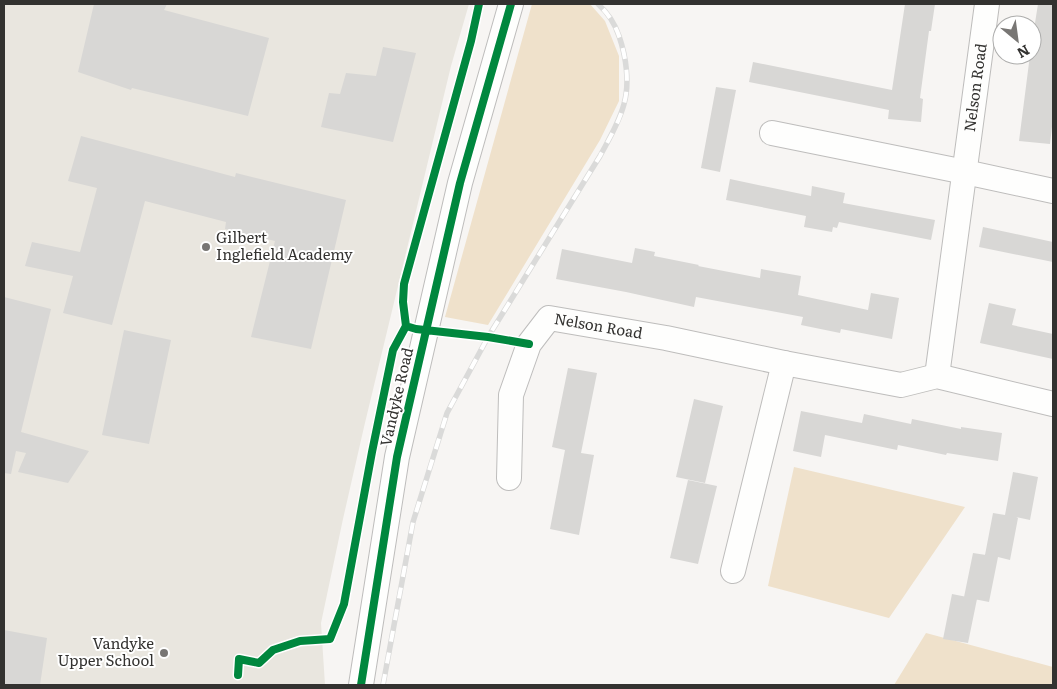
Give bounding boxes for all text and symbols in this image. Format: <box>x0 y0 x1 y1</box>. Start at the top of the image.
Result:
north arrow <box>992 15 1042 65</box>
text: N <box>1014 41 1034 64</box>
street label: Nelson Road <box>957 42 992 133</box>
place label: Gilbert Inglefield Academy <box>216 225 353 265</box>
marker: Gilbert Inglefield Academy <box>200 241 212 253</box>
street label: Nelson Road <box>553 306 645 344</box>
street label: Vandyke Road <box>373 345 418 448</box>
place label: Vandyke Upper School <box>57 631 154 671</box>
marker: Vandyke Upper School <box>158 647 170 659</box>

